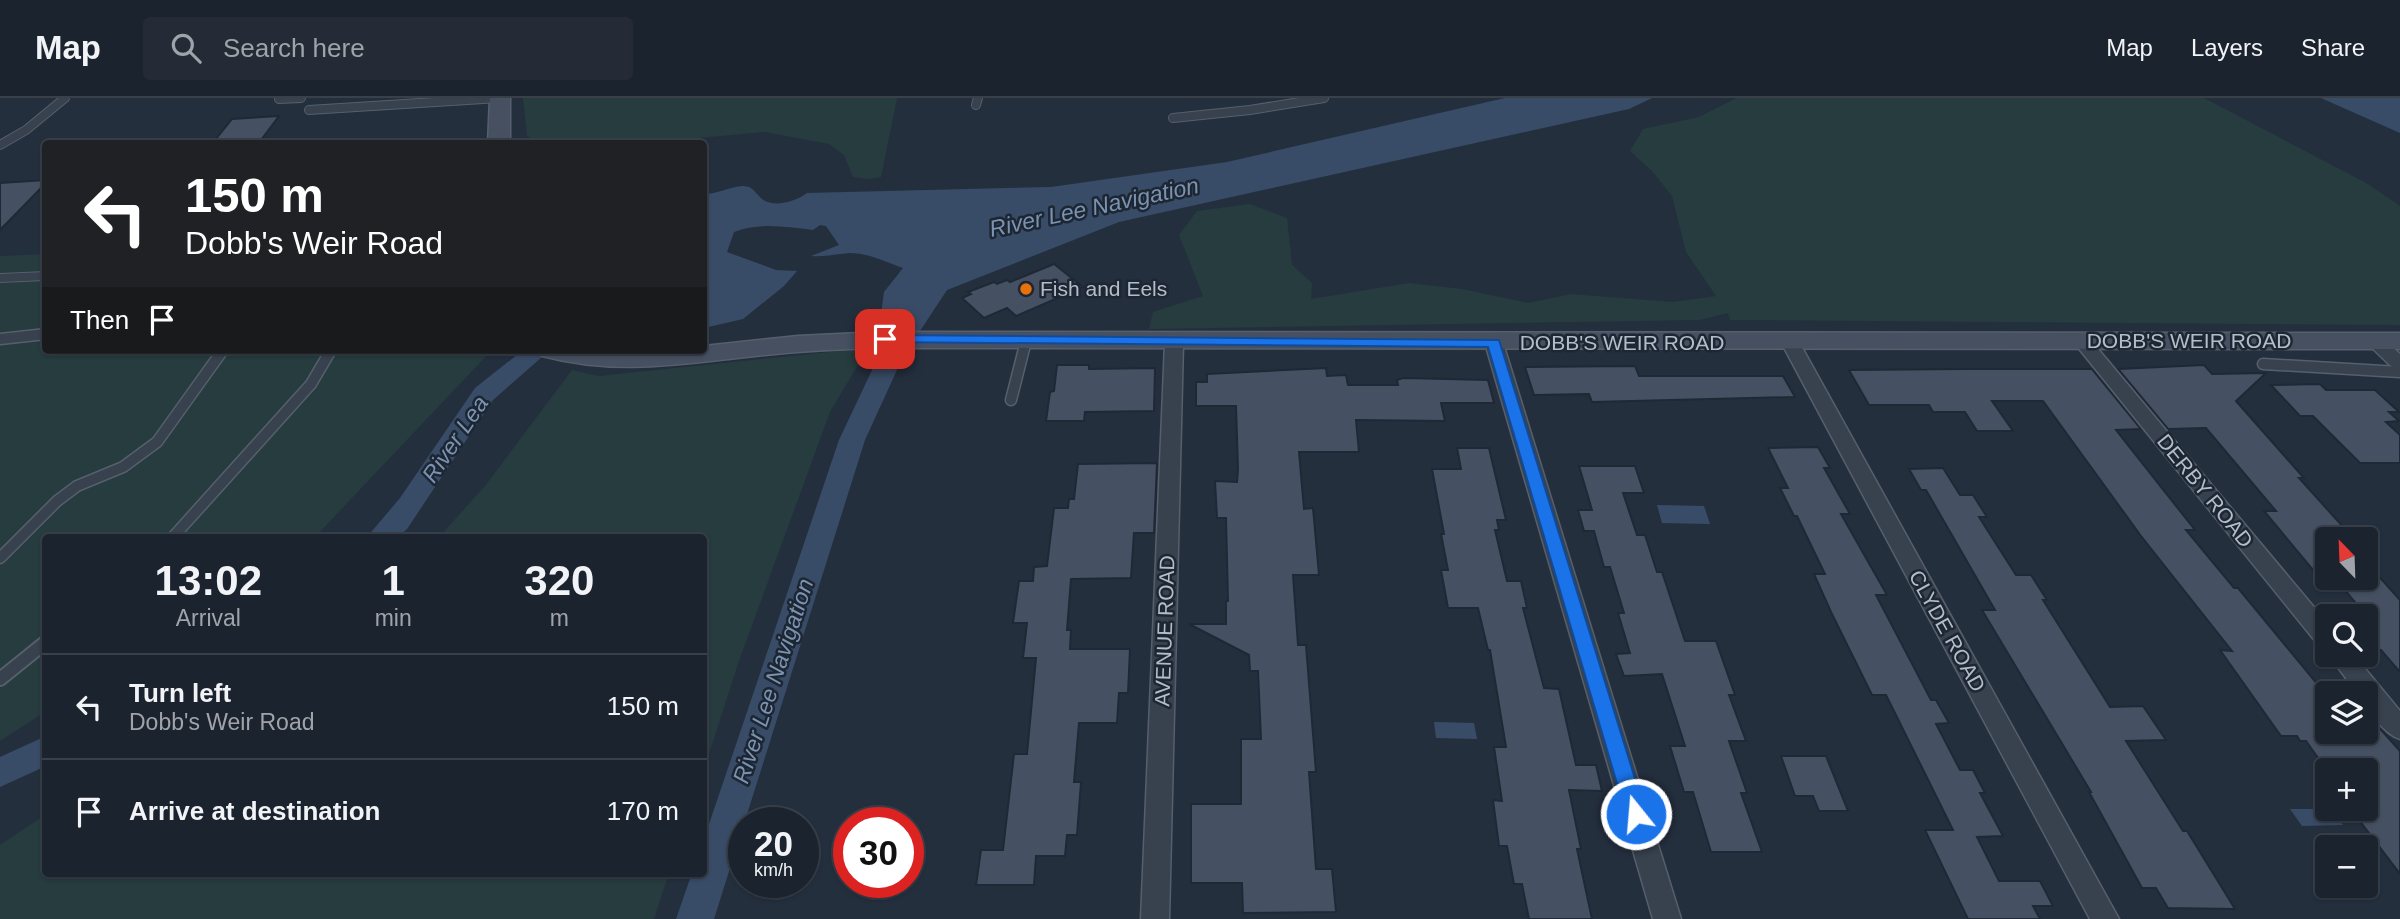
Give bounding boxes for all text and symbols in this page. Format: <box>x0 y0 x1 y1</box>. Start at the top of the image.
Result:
search box <box>143 17 633 80</box>
text: Map <box>35 29 101 66</box>
icon: search <box>167 29 205 67</box>
text: Search here <box>223 33 365 63</box>
text: Map <box>2106 34 2153 61</box>
text: Layers <box>2191 34 2263 61</box>
text: Share <box>2301 34 2365 61</box>
icon: left <box>70 168 161 259</box>
text: 150 m <box>185 168 324 222</box>
water label: River Lee Navigation <box>987 172 1201 242</box>
text: Dobb's Weir Road <box>185 225 443 261</box>
place label: Fish and Eels <box>1040 277 1167 300</box>
marker: Fish and Eels <box>1018 281 1034 297</box>
icon: arrive <box>143 301 181 339</box>
text: Then <box>70 305 129 335</box>
pin <box>855 309 915 369</box>
icon: arrive <box>866 320 904 358</box>
street label: DOBB'S WEIR ROAD <box>2087 329 2291 352</box>
street label: DOBB'S WEIR ROAD <box>1520 331 1724 354</box>
water label: River Lea <box>417 391 493 487</box>
street label: DERBY ROAD <box>2153 430 2258 552</box>
north arrow <box>2315 527 2378 590</box>
map controls <box>2315 527 2378 898</box>
street label: AVENUE ROAD <box>1150 555 1179 707</box>
text: 13:02 <box>155 557 262 604</box>
text: 1 <box>381 557 405 604</box>
text: 320 <box>524 557 594 604</box>
street label: CLYDE ROAD <box>1905 566 1990 695</box>
water label: River Lee Navigation <box>728 575 818 787</box>
button: search <box>2315 604 2378 667</box>
text: Arrival <box>176 605 241 631</box>
text: min <box>375 605 412 631</box>
text: m <box>550 605 569 631</box>
text: Turn left <box>129 678 231 708</box>
button: layers <box>2315 681 2378 744</box>
icon: left <box>70 688 108 726</box>
text: 150 m <box>607 691 679 721</box>
text: Dobb's Weir Road <box>129 709 315 735</box>
button: + <box>2315 758 2378 821</box>
position arrow <box>1599 777 1673 851</box>
icon: arrive <box>70 793 108 831</box>
text: Arrive at destination <box>129 796 380 826</box>
text: 170 m <box>607 796 679 826</box>
speed limit sign: 30 <box>833 807 924 898</box>
text: 20 <box>754 824 793 863</box>
button: − <box>2315 835 2378 898</box>
text: km/h <box>754 860 793 880</box>

